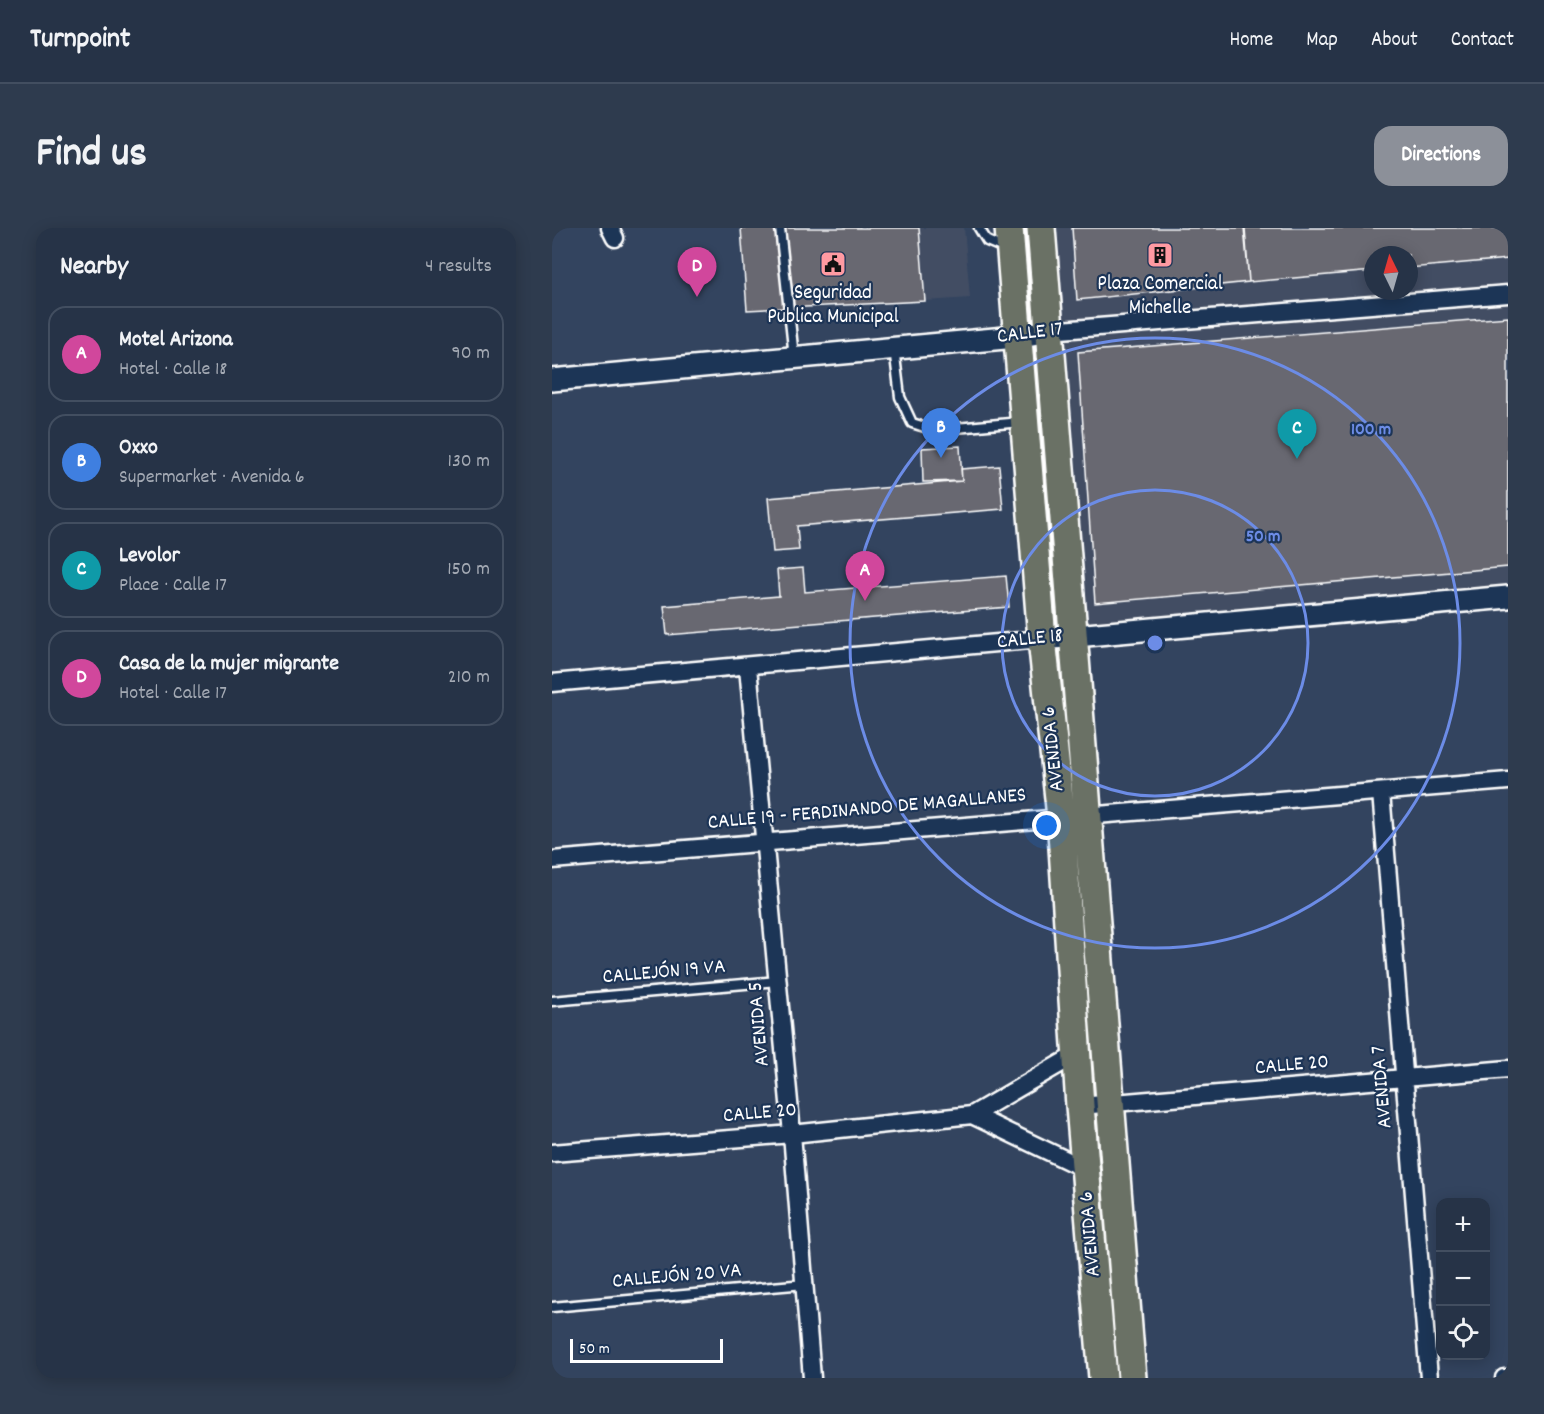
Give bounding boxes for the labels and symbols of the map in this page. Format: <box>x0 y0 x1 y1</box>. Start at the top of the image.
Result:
building icon: Plaza Comercial Michelle <box>1145 240 1175 270</box>
north arrow <box>1364 246 1418 300</box>
pin: D <box>678 248 716 297</box>
public building icon: Seguridad Publica Municipal <box>818 249 848 279</box>
place label: Plaza Comercial Michelle <box>1097 270 1223 324</box>
place label: Seguridad Publica Municipal <box>767 279 899 333</box>
street label: CALLE 17 <box>995 315 1065 353</box>
pin: B <box>922 408 960 458</box>
pin: C <box>1278 410 1316 459</box>
text: 100 m <box>1351 418 1391 443</box>
text: 50 m <box>1246 525 1280 550</box>
pin: A <box>846 552 884 601</box>
street label: CALLE 18 <box>995 622 1065 658</box>
centre of rings <box>1145 633 1165 653</box>
street label: AVENIDA 6 <box>1035 705 1073 793</box>
street label: CALLE 19 - FERDINANDO DE MAGALLANES <box>706 781 1028 839</box>
your location <box>1032 811 1061 840</box>
street label: CALLEJÓN 19 VA <box>601 953 727 993</box>
street label: AVENIDA 5 <box>741 980 779 1068</box>
street label: AVENIDA 7 <box>1364 1044 1402 1130</box>
street label: CALLE 20 <box>1254 1048 1330 1084</box>
street label: CALLE 20 <box>722 1096 798 1132</box>
street label: AVENIDA 6 <box>1072 1190 1110 1278</box>
street label: CALLEJÓN 20 VA <box>611 1256 743 1298</box>
scale bar <box>570 1336 723 1364</box>

